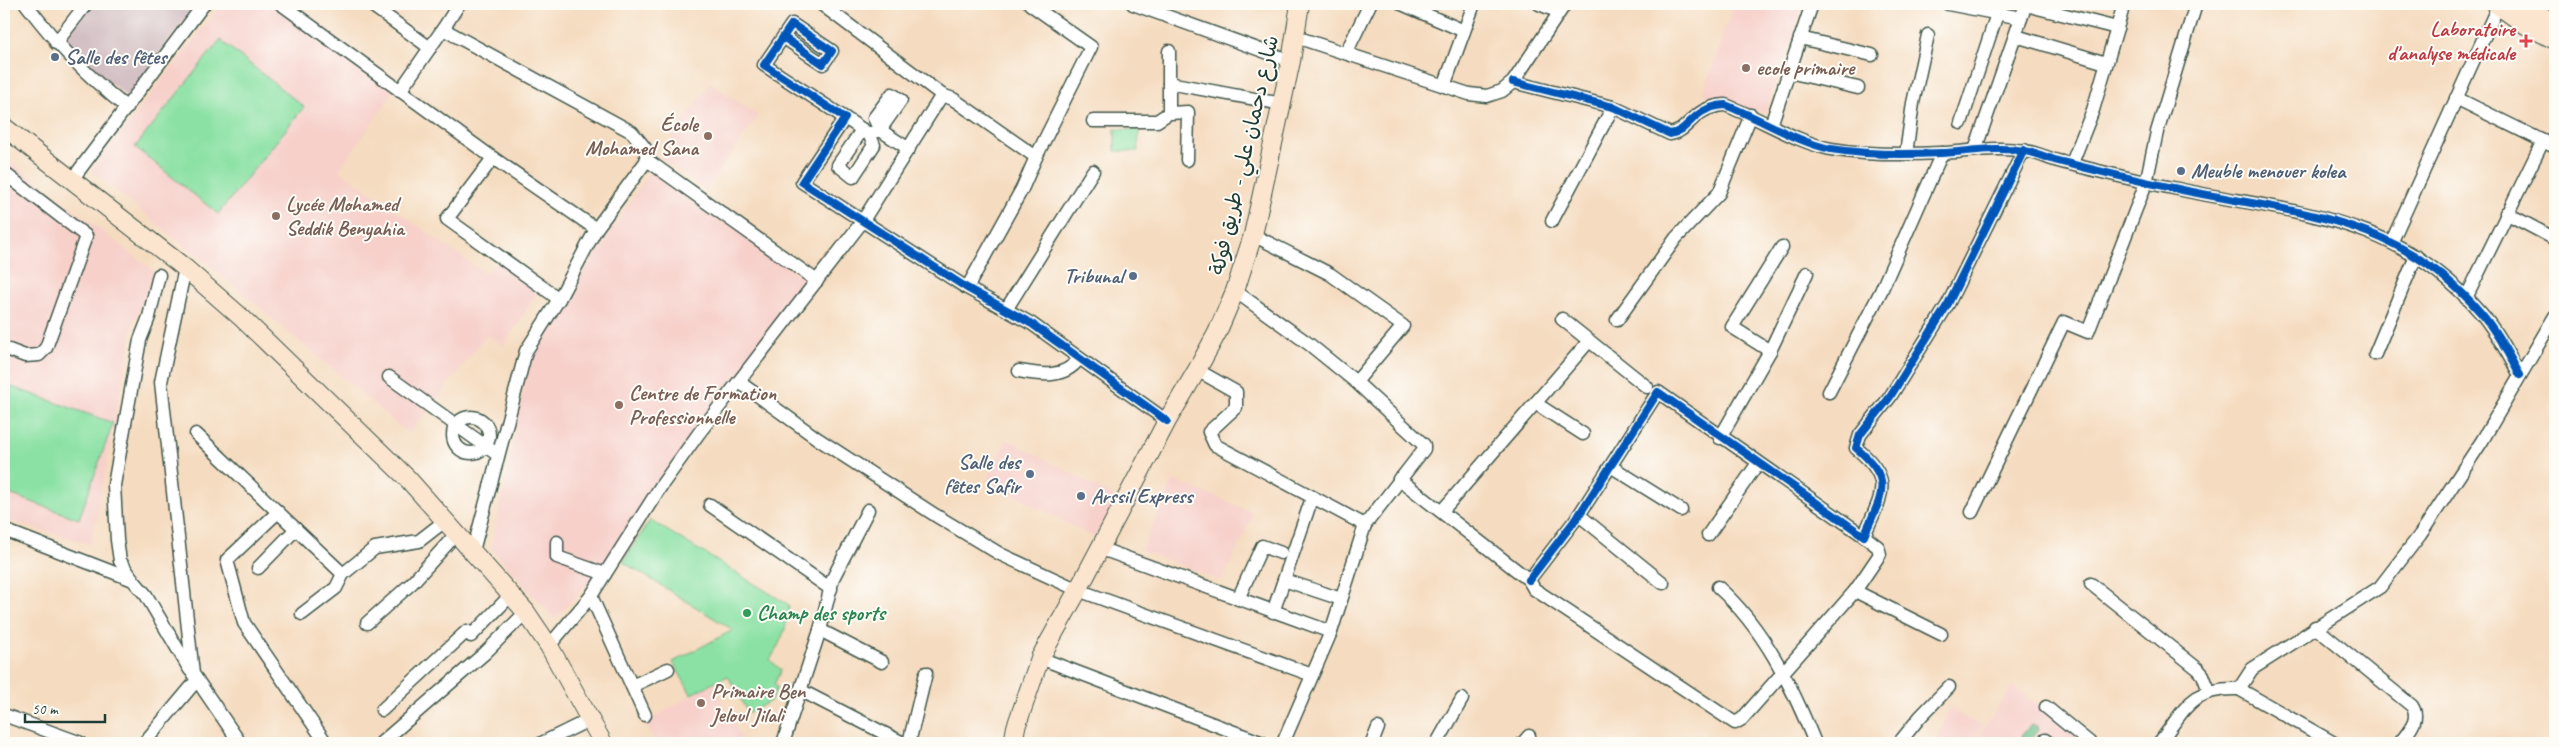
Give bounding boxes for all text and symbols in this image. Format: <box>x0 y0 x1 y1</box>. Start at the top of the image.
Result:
place label: Laboratoire d'analyse médicale <box>2387 16 2517 66</box>
street label: شارع دحمان علي - طريق فوكة <box>1204 33 1290 279</box>
marker: Laboratoire d'analyse médicale <box>2519 34 2533 48</box>
place label: Salle des fêtes <box>65 44 169 70</box>
marker: Salle des fêtes <box>49 51 61 63</box>
place label: ecole primaire <box>1756 55 1856 81</box>
marker: ecole primaire <box>1740 62 1752 74</box>
place label: École Mohamed Sana <box>585 111 700 161</box>
marker: École Mohamed Sana <box>702 130 714 142</box>
place label: Meuble menouer kolea <box>2191 158 2347 184</box>
marker: Meuble menouer kolea <box>2175 165 2187 177</box>
place label: Lycée Mohamed Seddik Benyahia <box>286 191 406 242</box>
marker: Lycée Mohamed Seddik Benyahia <box>270 210 282 222</box>
place label: Tribunal <box>1064 263 1127 289</box>
marker: Tribunal <box>1127 270 1139 282</box>
place label: Centre de Formation Professionnelle <box>629 380 777 430</box>
marker: Centre de Formation Professionnelle <box>613 399 625 411</box>
place label: Salle des fêtes Safir <box>944 449 1023 499</box>
marker: Salle des fêtes Safir <box>1024 468 1036 480</box>
place label: Arssil Express <box>1091 483 1195 509</box>
marker: Arssil Express <box>1075 490 1087 502</box>
place label: Champ des sports <box>757 600 887 626</box>
marker: Champ des sports <box>741 607 753 619</box>
place label: Primaire Ben Jeloul Jilali <box>709 678 807 728</box>
scale bar <box>25 692 105 724</box>
marker: Primaire Ben Jeloul Jilali <box>695 697 707 709</box>
text: 50 m <box>32 700 59 719</box>

